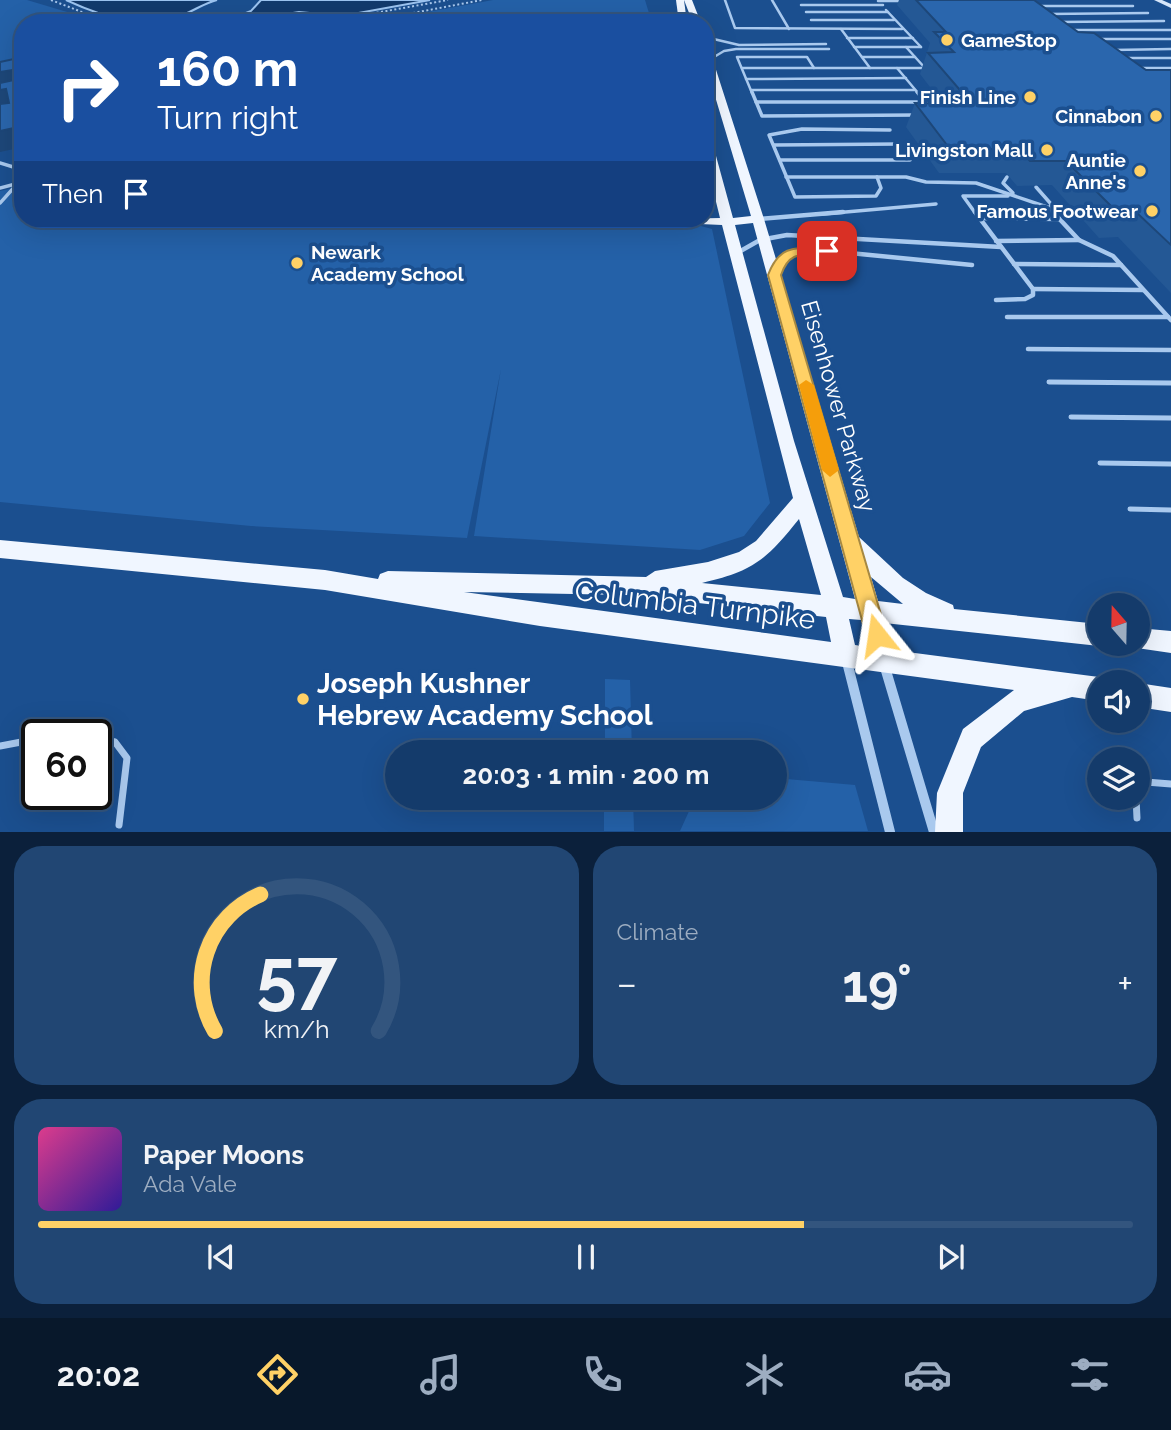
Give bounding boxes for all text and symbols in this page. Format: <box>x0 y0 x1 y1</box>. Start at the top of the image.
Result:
place label: GameStop <box>961 29 1057 51</box>
marker: GameStop <box>939 32 955 48</box>
text: 160 m <box>157 40 298 97</box>
icon: right <box>42 42 133 133</box>
place label: Finish Line <box>920 86 1016 108</box>
marker: Finish Line <box>1022 89 1038 105</box>
text: Turn right <box>157 99 298 136</box>
place label: Cinnabon <box>1055 105 1142 127</box>
marker: Cinnabon <box>1148 108 1164 124</box>
place label: Livingston Mall <box>895 139 1034 161</box>
marker: Livingston Mall <box>1039 142 1055 158</box>
place label: Auntie Anne's <box>1066 149 1126 193</box>
marker: Auntie Anne's <box>1132 163 1148 179</box>
icon: arrive <box>117 175 155 213</box>
text: Then <box>42 179 103 209</box>
place label: Famous Footwear <box>976 200 1139 222</box>
marker: Famous Footwear <box>1144 203 1160 219</box>
pin <box>797 221 857 281</box>
icon: arrive <box>808 232 846 270</box>
place label: Newark Academy School <box>311 241 465 285</box>
marker: Newark Academy School <box>289 255 305 271</box>
street label: Eisenhower Parkway <box>796 297 882 515</box>
street label: Columbia Turnpike <box>573 574 817 636</box>
north arrow <box>1087 593 1150 656</box>
map controls <box>1087 593 1150 810</box>
position arrow <box>840 598 914 672</box>
place label: Joseph Kushner Hebrew Academy School <box>317 667 653 732</box>
button: sound <box>1087 670 1150 733</box>
marker: Joseph Kushner Hebrew Academy School <box>295 691 311 707</box>
speed limit sign: 60 <box>21 719 112 810</box>
button: layers <box>1087 747 1150 810</box>
text: 20:03 · 1 min · 200 m <box>463 760 709 790</box>
text: Climate <box>617 918 698 945</box>
text: 57 <box>256 934 337 1019</box>
text: 19° <box>842 953 912 1014</box>
text: − <box>617 961 637 1006</box>
text: + <box>1117 961 1133 1006</box>
text: km/h <box>263 1014 329 1044</box>
text: Paper Moons <box>143 1140 304 1170</box>
text: Ada Vale <box>143 1170 237 1197</box>
icon: previous <box>202 1238 240 1276</box>
icon: pause <box>567 1238 605 1276</box>
icon: next <box>932 1238 970 1276</box>
icon: directions <box>253 1350 302 1399</box>
icon: music <box>416 1350 465 1399</box>
icon: phone <box>578 1350 627 1399</box>
icon: climate <box>740 1350 789 1399</box>
icon: car <box>903 1350 952 1399</box>
icon: filters <box>1065 1350 1114 1399</box>
text: 20:02 <box>57 1356 140 1393</box>

